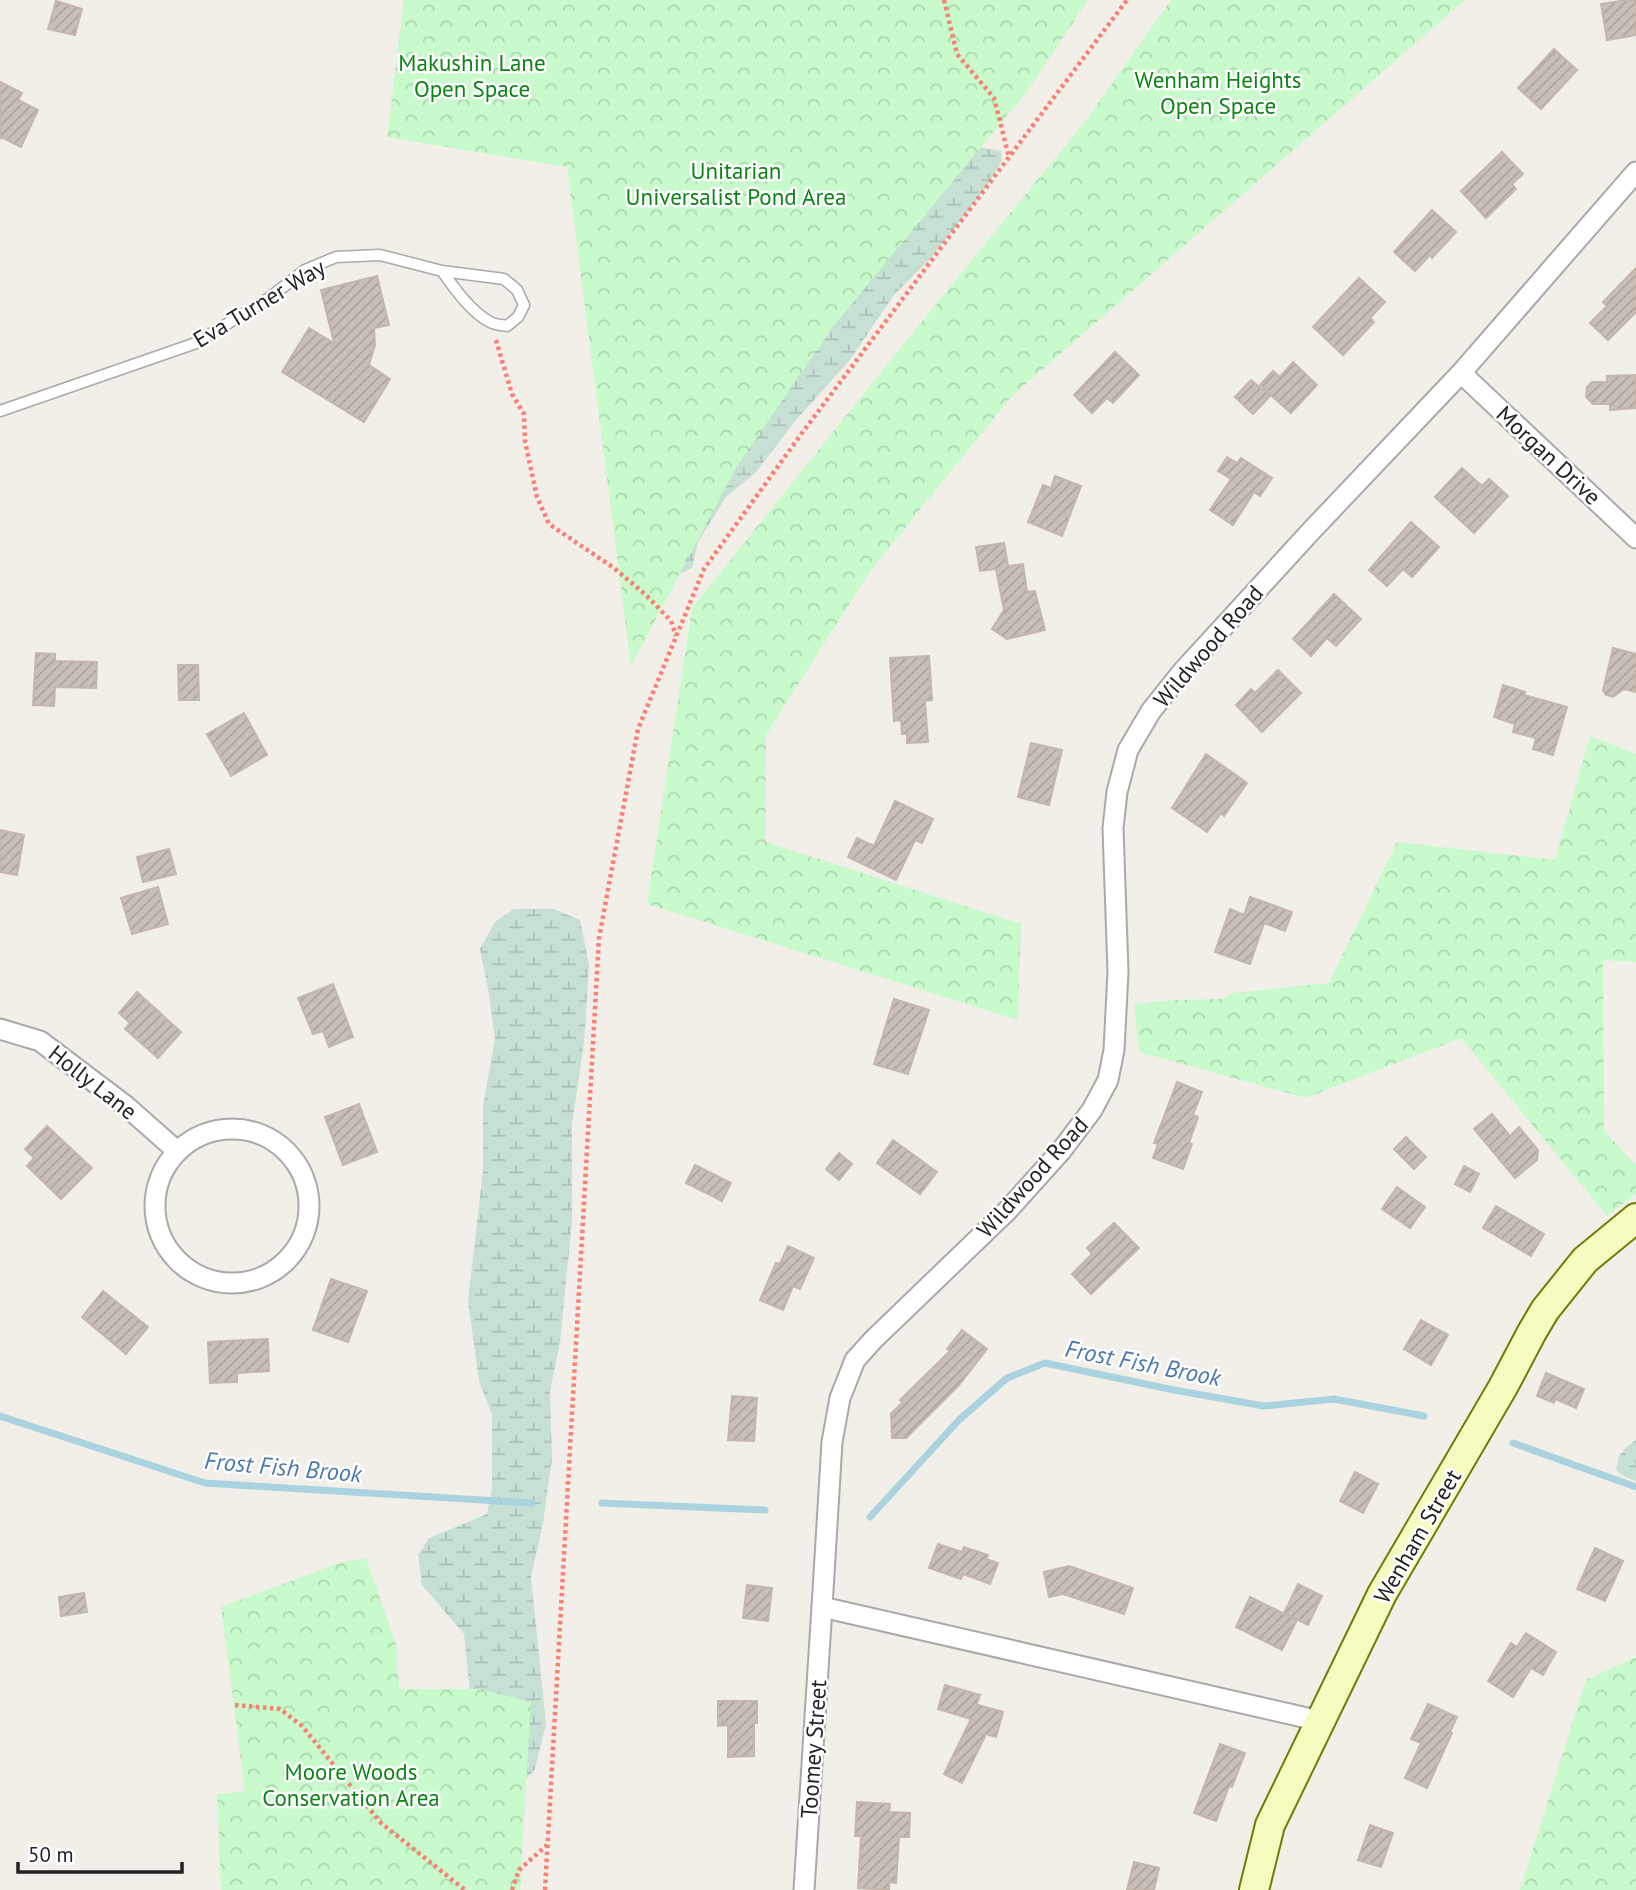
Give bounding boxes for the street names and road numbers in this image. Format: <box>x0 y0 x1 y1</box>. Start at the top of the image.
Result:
street label: Eva Turner Way <box>188 252 330 354</box>
street label: Morgan Drive <box>1491 399 1607 511</box>
street label: Wildwood Road <box>1147 579 1269 713</box>
street label: Holly Lane <box>43 1038 143 1126</box>
street label: Wildwood Road <box>970 1111 1094 1243</box>
street label: Wenham Street <box>1367 1464 1467 1608</box>
street label: Toomey Street <box>794 1678 832 1819</box>

